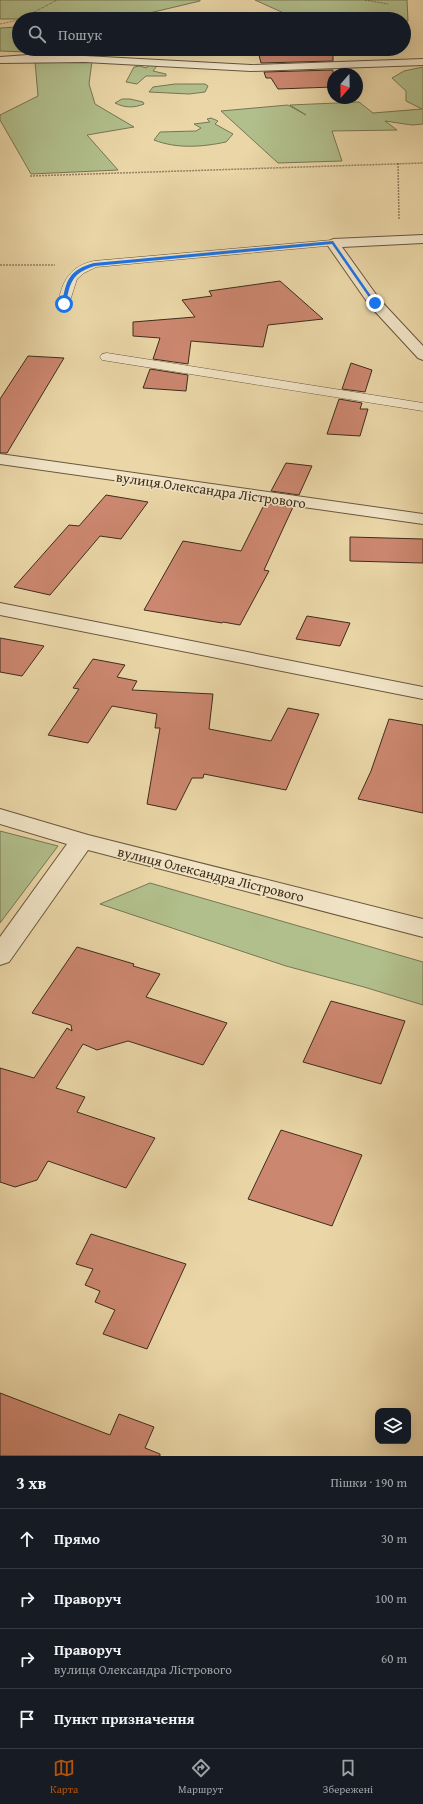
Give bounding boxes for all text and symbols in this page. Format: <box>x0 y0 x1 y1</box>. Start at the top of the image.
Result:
search box <box>12 12 411 56</box>
icon: search <box>26 23 48 45</box>
text: Пошук <box>58 24 102 45</box>
north arrow <box>327 68 363 104</box>
route end <box>366 294 384 312</box>
route start <box>55 295 73 313</box>
street label: вулиця Олександра Лістрового <box>115 467 307 513</box>
street label: вулиця Олександра Лістрового <box>116 841 306 907</box>
map controls <box>375 1408 411 1444</box>
button: layers <box>375 1408 411 1444</box>
text: 3 хв <box>16 1470 46 1495</box>
text: Пішки · 190 m <box>330 1473 407 1492</box>
icon: ahead <box>16 1528 38 1550</box>
text: Прямо <box>54 1528 100 1549</box>
text: 30 m <box>381 1529 407 1548</box>
icon: right <box>16 1588 38 1610</box>
text: Праворуч <box>54 1588 121 1609</box>
text: 100 m <box>375 1589 407 1608</box>
text: Праворуч <box>54 1639 121 1660</box>
icon: right <box>16 1648 38 1670</box>
text: 60 m <box>381 1649 407 1668</box>
text: вулиця Олександра Лістрового <box>54 1660 232 1679</box>
icon: arrive <box>16 1708 38 1730</box>
text: Пункт призначення <box>54 1708 195 1729</box>
tab: Карта <box>50 1757 78 1797</box>
tab: Маршрут <box>178 1757 223 1797</box>
tab: Збережені <box>323 1757 373 1797</box>

